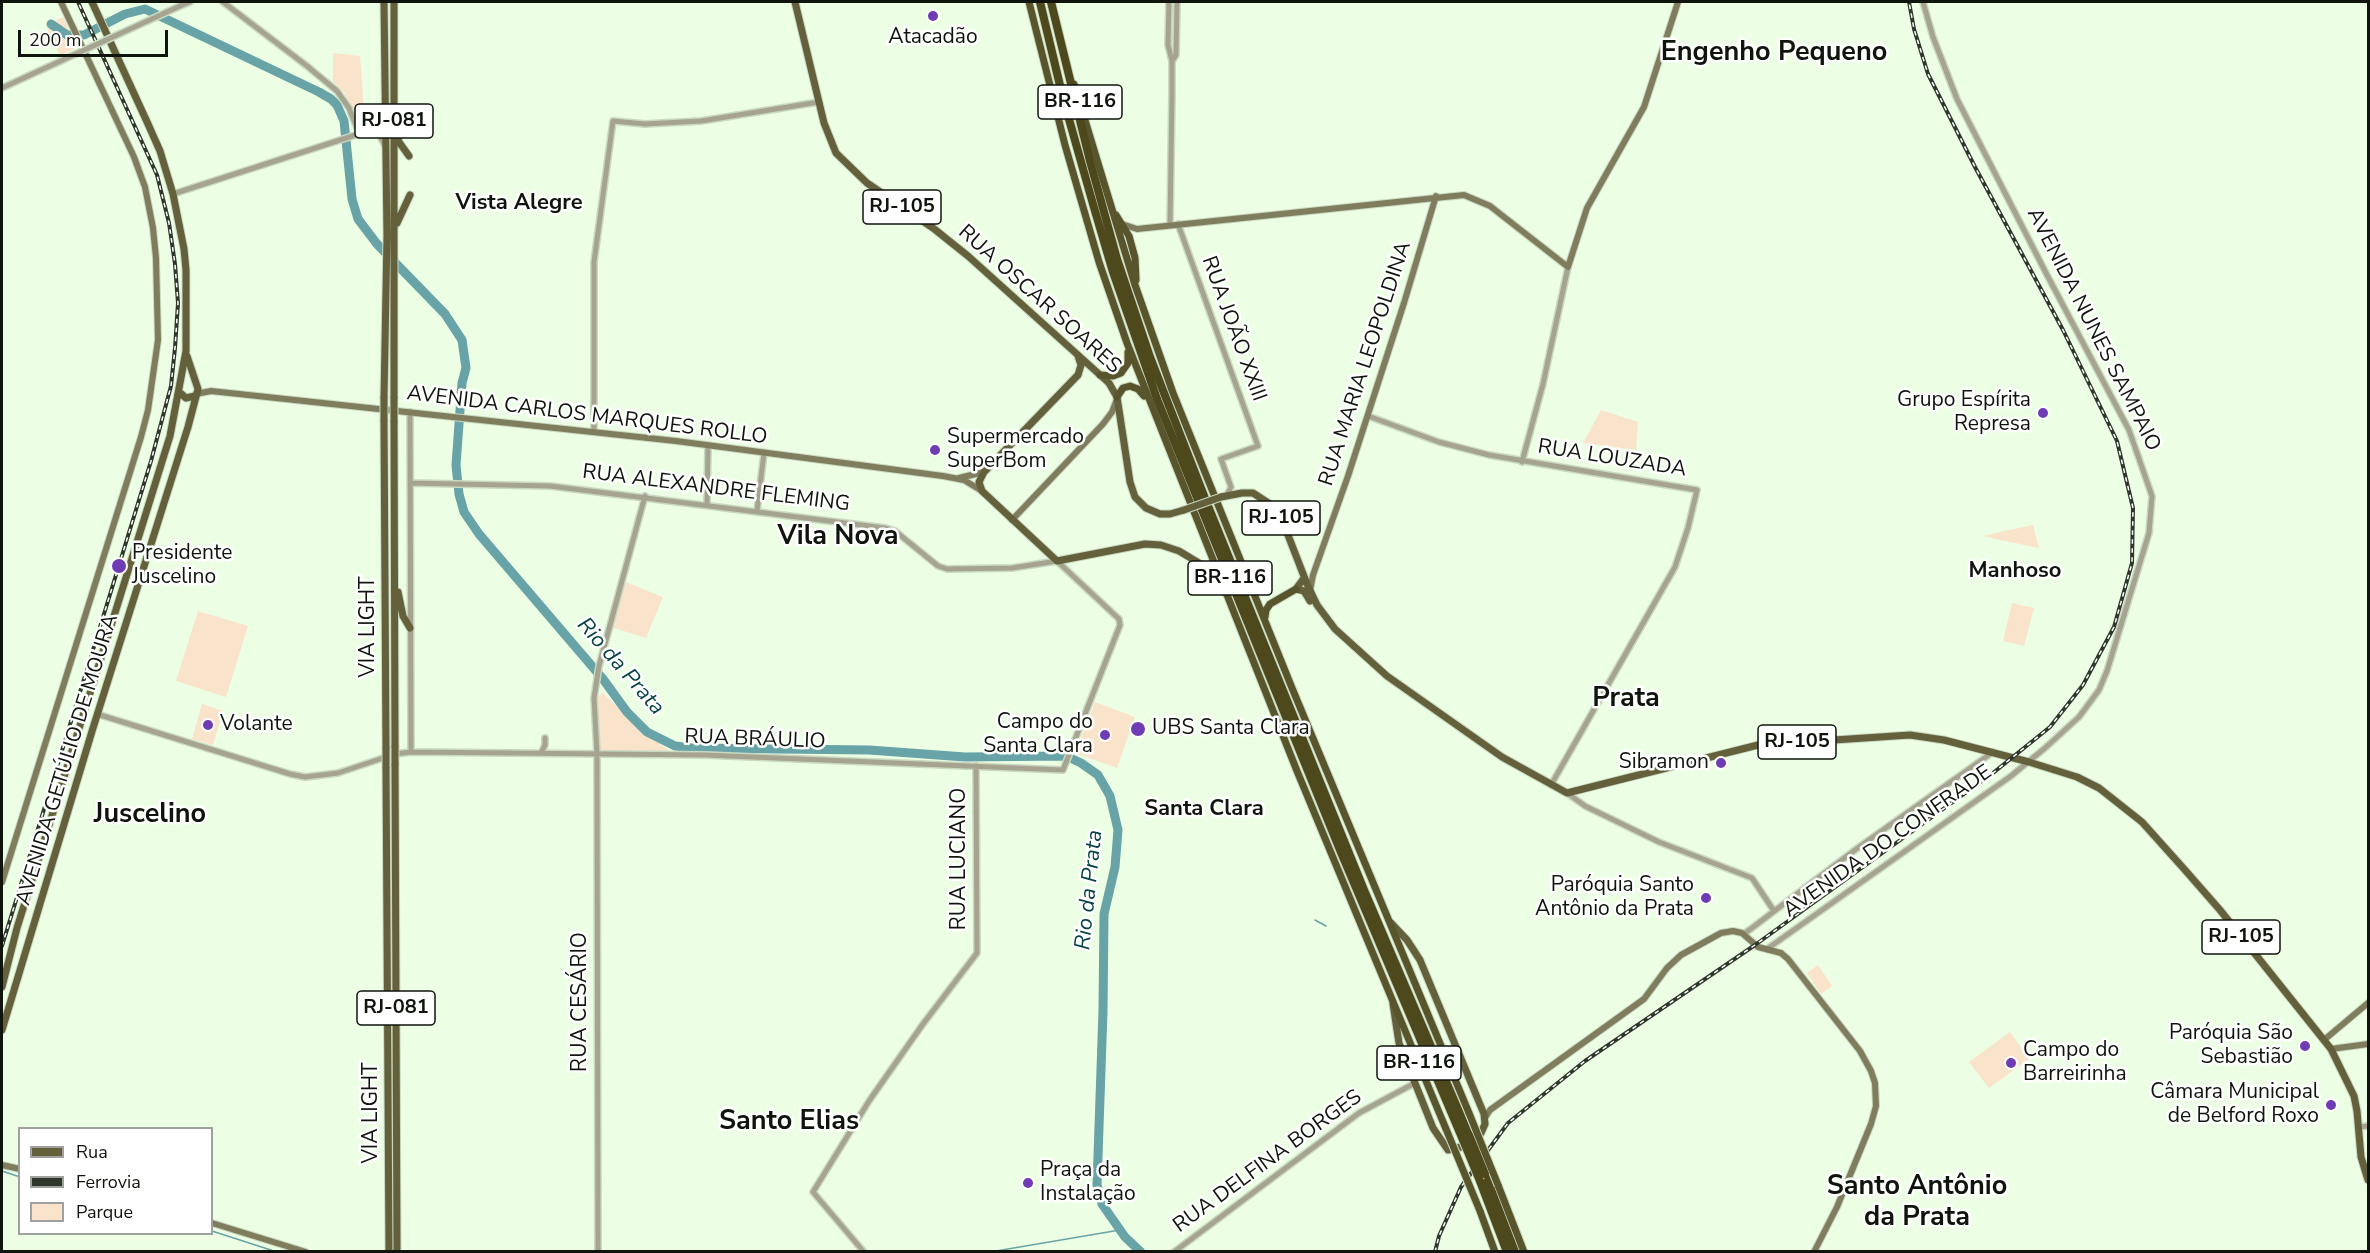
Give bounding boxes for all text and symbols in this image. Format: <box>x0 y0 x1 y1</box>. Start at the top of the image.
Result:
marker: Atacadão <box>926 9 940 23</box>
scale bar <box>21 18 171 56</box>
place label: Atacadão <box>888 25 978 51</box>
text: 200 m <box>29 28 81 52</box>
district label: Engenho Pequeno <box>1661 37 1887 69</box>
road number: BR-116 <box>1038 85 1122 119</box>
road number: RJ-081 <box>355 104 433 138</box>
road number: RJ-105 <box>863 190 941 224</box>
district label: Vista Alegre <box>455 191 583 217</box>
street label: AVENIDA NUNES SAMPAIO <box>2021 204 2165 456</box>
street label: RUA OSCAR SOARES <box>952 220 1126 380</box>
street label: RUA MARIA LEOPOLDINA <box>1315 239 1417 489</box>
street label: RUA JOÃO XXIII <box>1195 253 1271 405</box>
street label: AVENIDA CARLOS MARQUES ROLLO <box>405 381 769 451</box>
place label: Grupo Espírita Represa <box>1897 388 2031 438</box>
marker: Grupo Espírita Represa <box>2036 406 2050 420</box>
place label: Supermercado SuperBom <box>947 425 1084 475</box>
street label: RUA LOUZADA <box>1536 435 1688 483</box>
marker: Supermercado SuperBom <box>928 443 942 457</box>
street label: RUA ALEXANDRE FLEMING <box>581 460 851 518</box>
road number: RJ-105 <box>1242 501 1320 535</box>
district label: Vila Nova <box>777 521 899 553</box>
place label: Presidente Juscelino <box>132 541 232 591</box>
marker: Presidente Juscelino <box>110 557 128 575</box>
district label: Manhoso <box>1969 559 2061 585</box>
road number: BR-116 <box>1188 561 1272 595</box>
street label: VIA LIGHT <box>356 576 382 678</box>
street label: AVENIDA GETÚLIO DE MOURA <box>12 611 124 909</box>
water label: Rio da Prata <box>571 613 669 721</box>
district label: Prata <box>1592 683 1660 715</box>
place label: Campo do Santa Clara <box>983 710 1093 760</box>
place label: Volante <box>220 712 293 738</box>
place label: UBS Santa Clara <box>1152 716 1310 742</box>
marker: Volante <box>201 718 215 732</box>
marker: UBS Santa Clara <box>1129 720 1147 738</box>
street label: RUA BRÁULIO <box>684 725 826 755</box>
road number: RJ-105 <box>1758 725 1836 759</box>
marker: Campo do Santa Clara <box>1098 728 1112 742</box>
place label: Sibramon <box>1619 750 1709 776</box>
marker: Sibramon <box>1714 756 1728 770</box>
street label: AVENIDA DO CONFRADE <box>1779 760 1997 924</box>
street label: RUA LUCIANO <box>947 788 973 930</box>
district label: Santa Clara <box>1144 797 1264 823</box>
district label: Juscelino <box>94 799 206 831</box>
water label: Rio da Prata <box>1071 829 1109 951</box>
place label: Paróquia Santo Antônio da Prata <box>1535 873 1694 923</box>
marker: Paróquia Santo Antônio da Prata <box>1699 891 1713 905</box>
road number: RJ-105 <box>2202 920 2280 954</box>
street label: RUA CESÁRIO <box>568 932 594 1072</box>
road number: RJ-081 <box>357 991 435 1025</box>
place label: Paróquia São Sebastião <box>2169 1021 2293 1071</box>
place label: Campo do Barreirinha <box>2023 1038 2127 1088</box>
marker: Paróquia São Sebastião <box>2298 1039 2312 1053</box>
road number: BR-116 <box>1377 1046 1461 1080</box>
marker: Campo do Barreirinha <box>2004 1056 2018 1070</box>
street label: VIA LIGHT <box>359 1062 385 1164</box>
place label: Câmara Municipal de Belford Roxo <box>2150 1080 2319 1130</box>
street label: RUA DELFINA BORGES <box>1169 1085 1367 1239</box>
marker: Câmara Municipal de Belford Roxo <box>2324 1098 2338 1112</box>
district label: Santo Elias <box>719 1106 859 1138</box>
legend <box>18 1127 213 1235</box>
text: Rua <box>76 1140 108 1164</box>
place label: Praça da Instalação <box>1040 1158 1136 1208</box>
text: Ferrovia <box>76 1170 141 1194</box>
district label: Santo Antônio da Prata <box>1827 1171 2007 1234</box>
marker: Praça da Instalação <box>1021 1176 1035 1190</box>
text: Parque <box>76 1200 133 1224</box>

